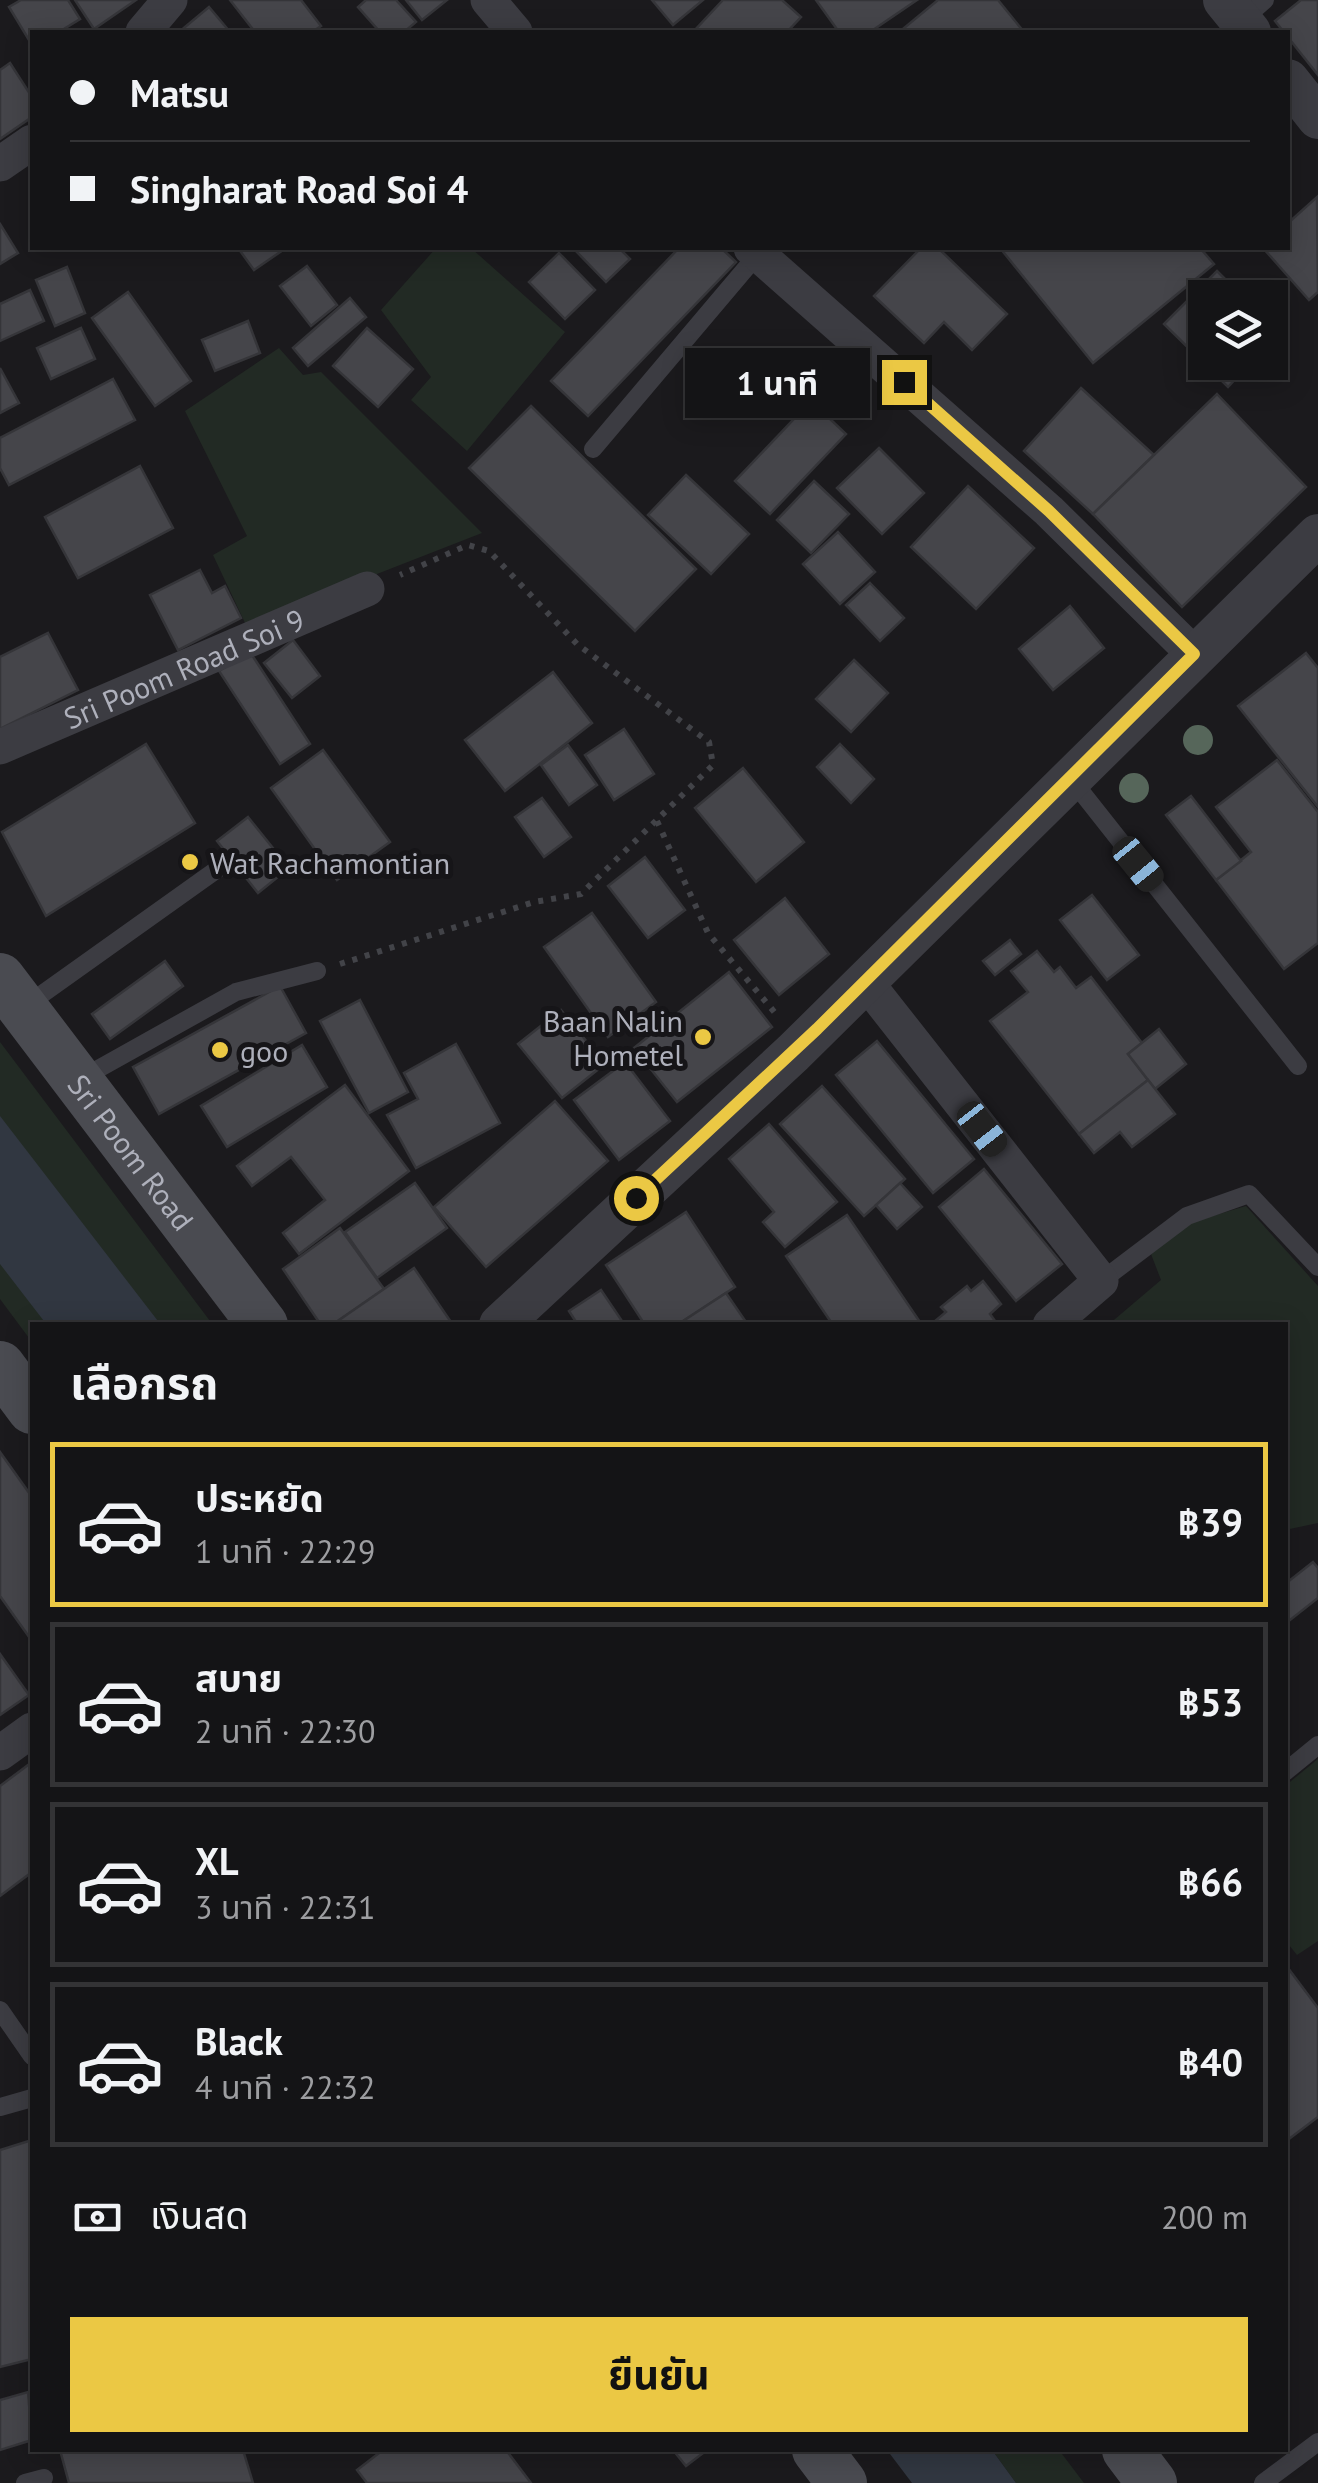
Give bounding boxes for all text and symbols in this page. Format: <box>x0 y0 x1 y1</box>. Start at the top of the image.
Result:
text: Matsu <box>130 68 229 117</box>
text: Singharat Road Soi 4 <box>130 164 468 213</box>
map controls <box>1188 280 1288 380</box>
button: layers <box>1188 280 1288 380</box>
callout: 1 นาที <box>684 347 869 417</box>
route end <box>882 360 927 405</box>
text: 1 นาที <box>737 362 818 404</box>
street label: Sri Poom Road Soi 9 <box>57 599 310 737</box>
car <box>1107 831 1169 897</box>
place label: Wat Rachamontian <box>210 843 450 882</box>
marker: Wat Rachamontian <box>179 851 201 873</box>
place label: Baan Nalin Hometel <box>543 1001 683 1074</box>
marker: Baan Nalin Hometel <box>692 1026 714 1048</box>
place label: goo <box>240 1031 288 1070</box>
marker: goo <box>209 1039 231 1061</box>
street label: Sri Poom Road <box>60 1066 203 1238</box>
car <box>952 1096 1012 1162</box>
route start <box>614 1176 659 1221</box>
text: เลือกรถ <box>70 1353 218 1411</box>
text: ประหยัด <box>195 1473 324 1522</box>
icon: car <box>75 1480 165 1570</box>
text: ฿39 <box>1178 1497 1243 1546</box>
text: 1 นาที · 22:29 <box>195 1530 375 1572</box>
text: สบาย <box>195 1653 282 1702</box>
icon: car <box>75 1660 165 1750</box>
text: ฿53 <box>1178 1677 1243 1726</box>
text: 2 นาที · 22:30 <box>195 1710 375 1752</box>
text: XL <box>195 1836 239 1885</box>
icon: car <box>75 1840 165 1930</box>
text: ฿66 <box>1178 1857 1243 1906</box>
text: 3 นาที · 22:31 <box>195 1886 375 1928</box>
text: Black <box>195 2016 283 2065</box>
icon: car <box>75 2020 165 2110</box>
text: ฿40 <box>1178 2037 1243 2086</box>
text: 4 นาที · 22:32 <box>195 2066 375 2108</box>
icon: cash <box>70 2190 125 2245</box>
text: เงินสด <box>150 2190 249 2239</box>
text: 200 m <box>1161 2196 1248 2238</box>
button: ยืนยัน <box>70 2317 1248 2432</box>

